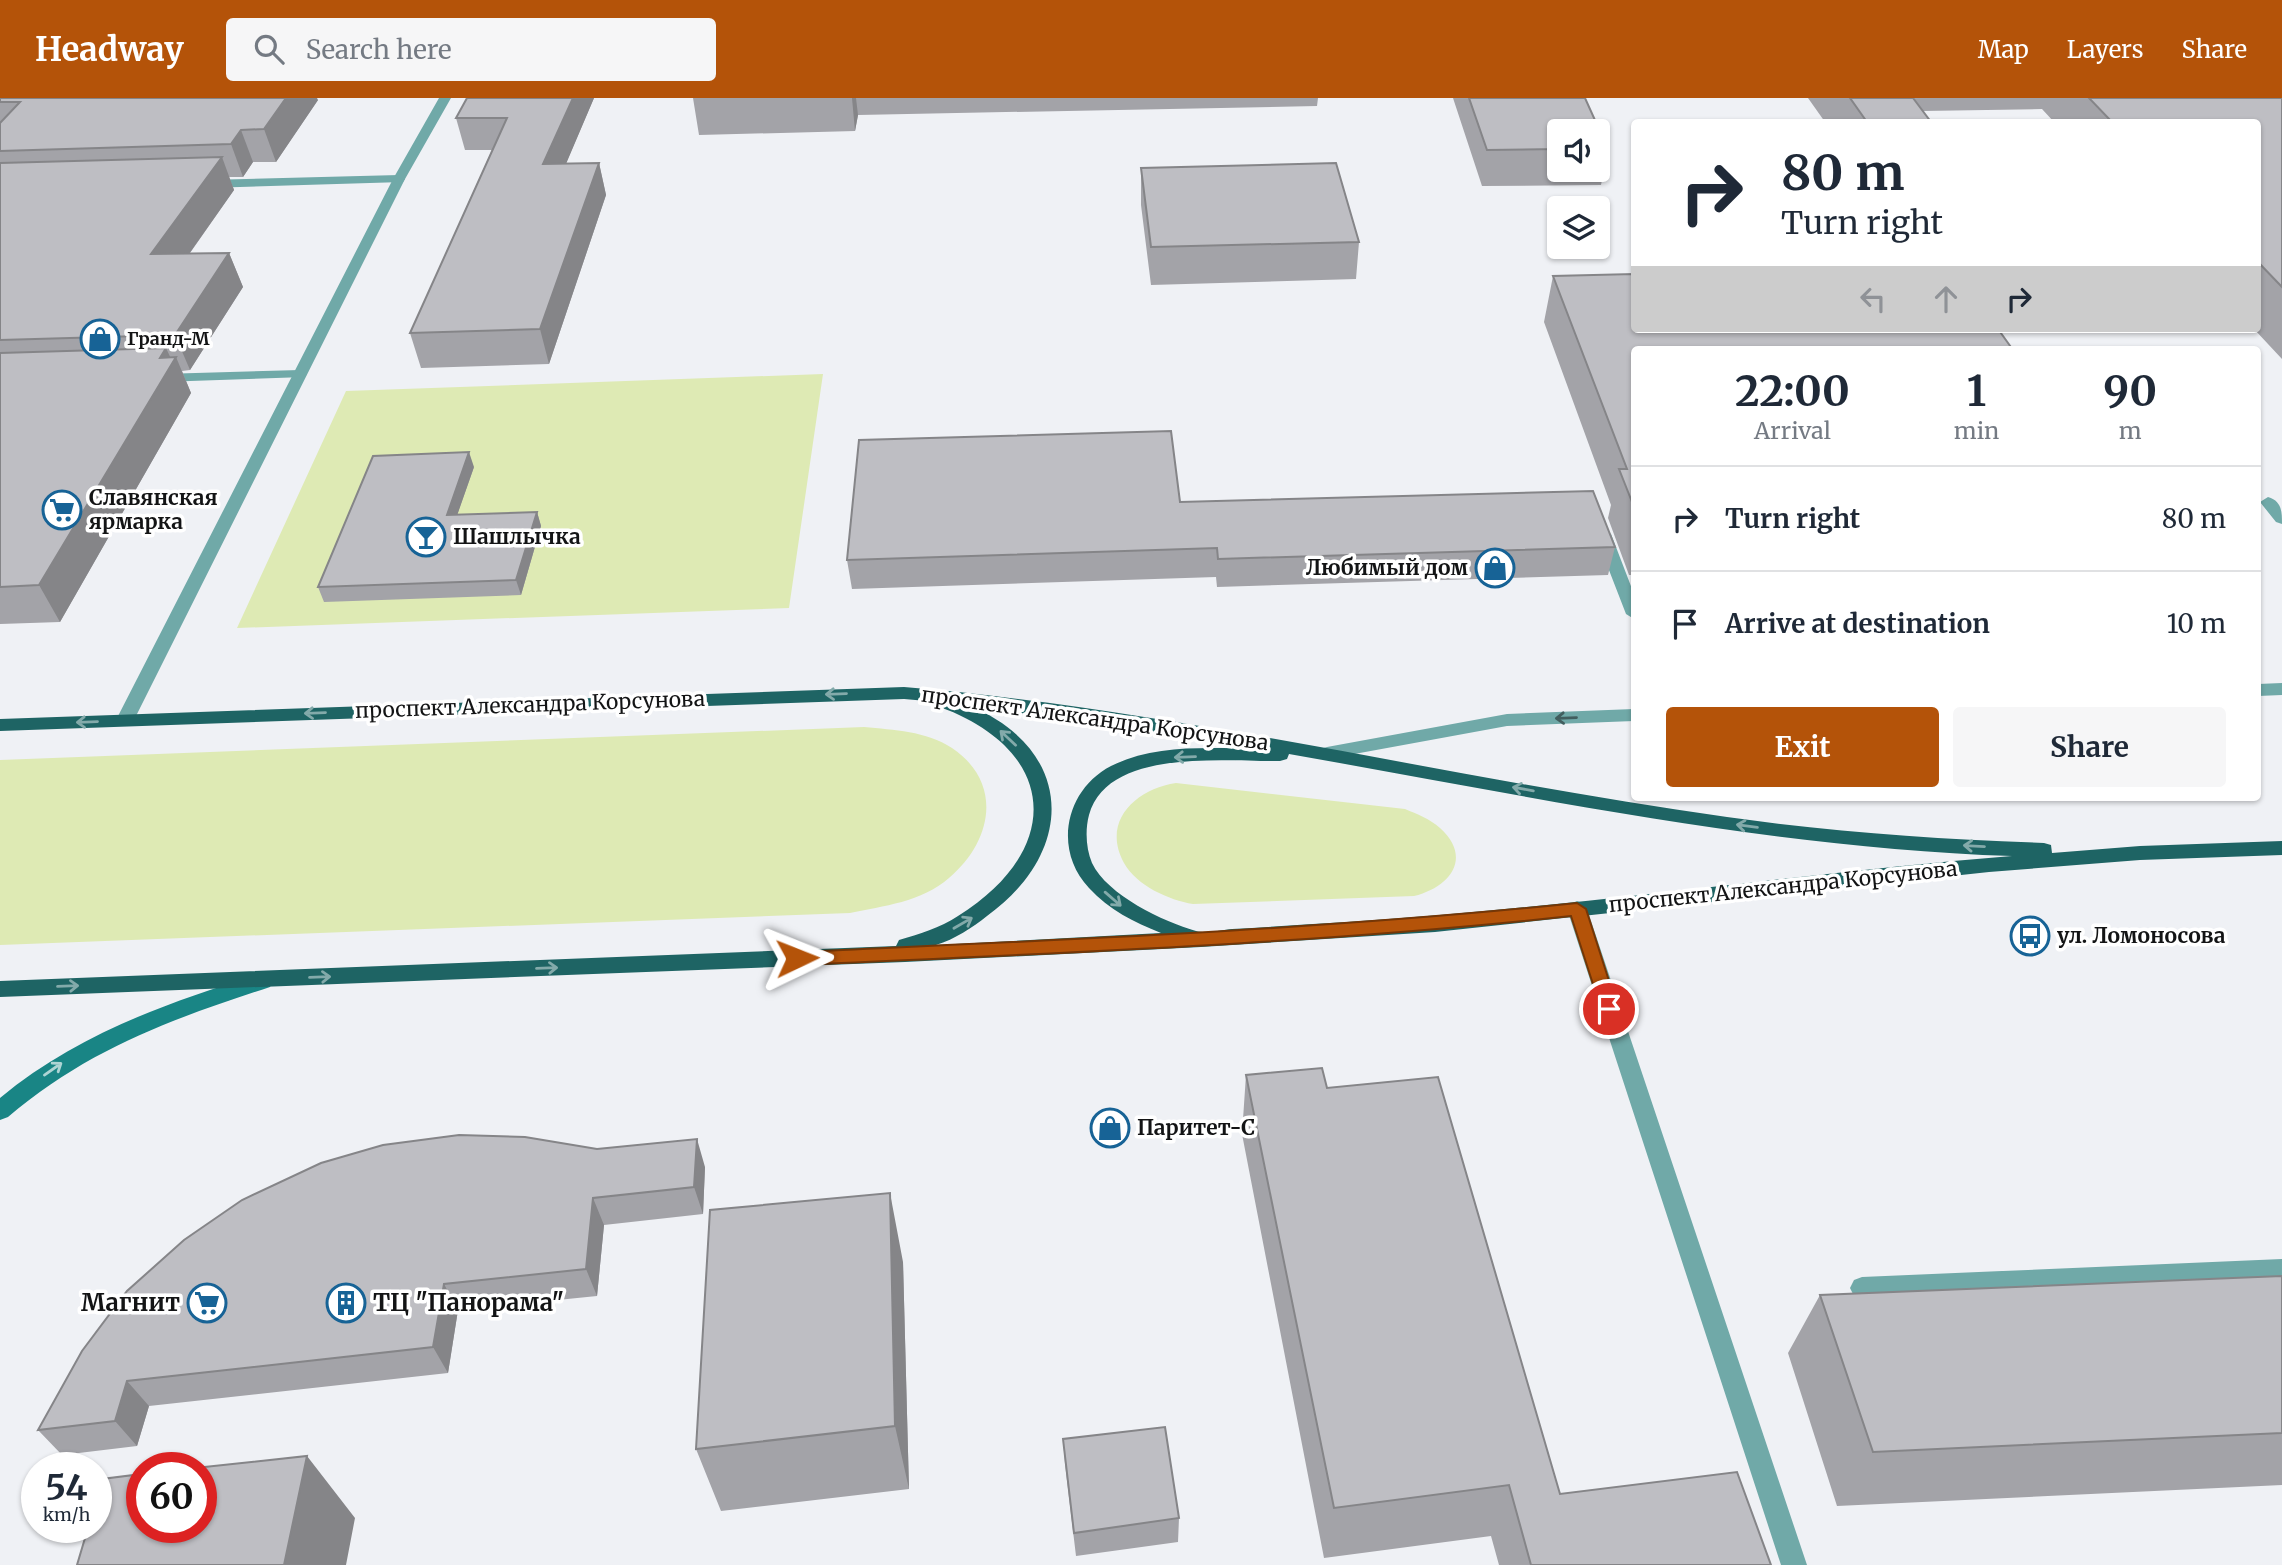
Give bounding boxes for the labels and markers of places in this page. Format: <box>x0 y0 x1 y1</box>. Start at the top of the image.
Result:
shop icon: Гранд-М <box>79 318 121 360</box>
place label: Гранд-М <box>127 327 210 350</box>
place label: Славянская ярмарка <box>89 484 218 535</box>
supermarket icon: Славянская ярмарка <box>41 489 83 531</box>
bar icon: Шашлычка <box>405 516 447 558</box>
place label: Шашлычка <box>453 523 581 550</box>
shop icon: Любимый дом <box>1474 547 1516 589</box>
place label: Любимый дом <box>1306 554 1468 581</box>
bus stop icon: ул. Ломоносова <box>2009 915 2051 957</box>
place label: ул. Ломоносова <box>2057 922 2226 949</box>
pin <box>1579 979 1639 1039</box>
shop icon: Паритет-С <box>1089 1107 1131 1149</box>
place label: Паритет-С <box>1137 1114 1255 1141</box>
supermarket icon: Магнит <box>186 1282 228 1324</box>
building icon: ТЦ "Панорама" <box>325 1282 367 1324</box>
place label: Магнит <box>81 1287 180 1318</box>
place label: ТЦ "Панорама" <box>373 1287 564 1318</box>

